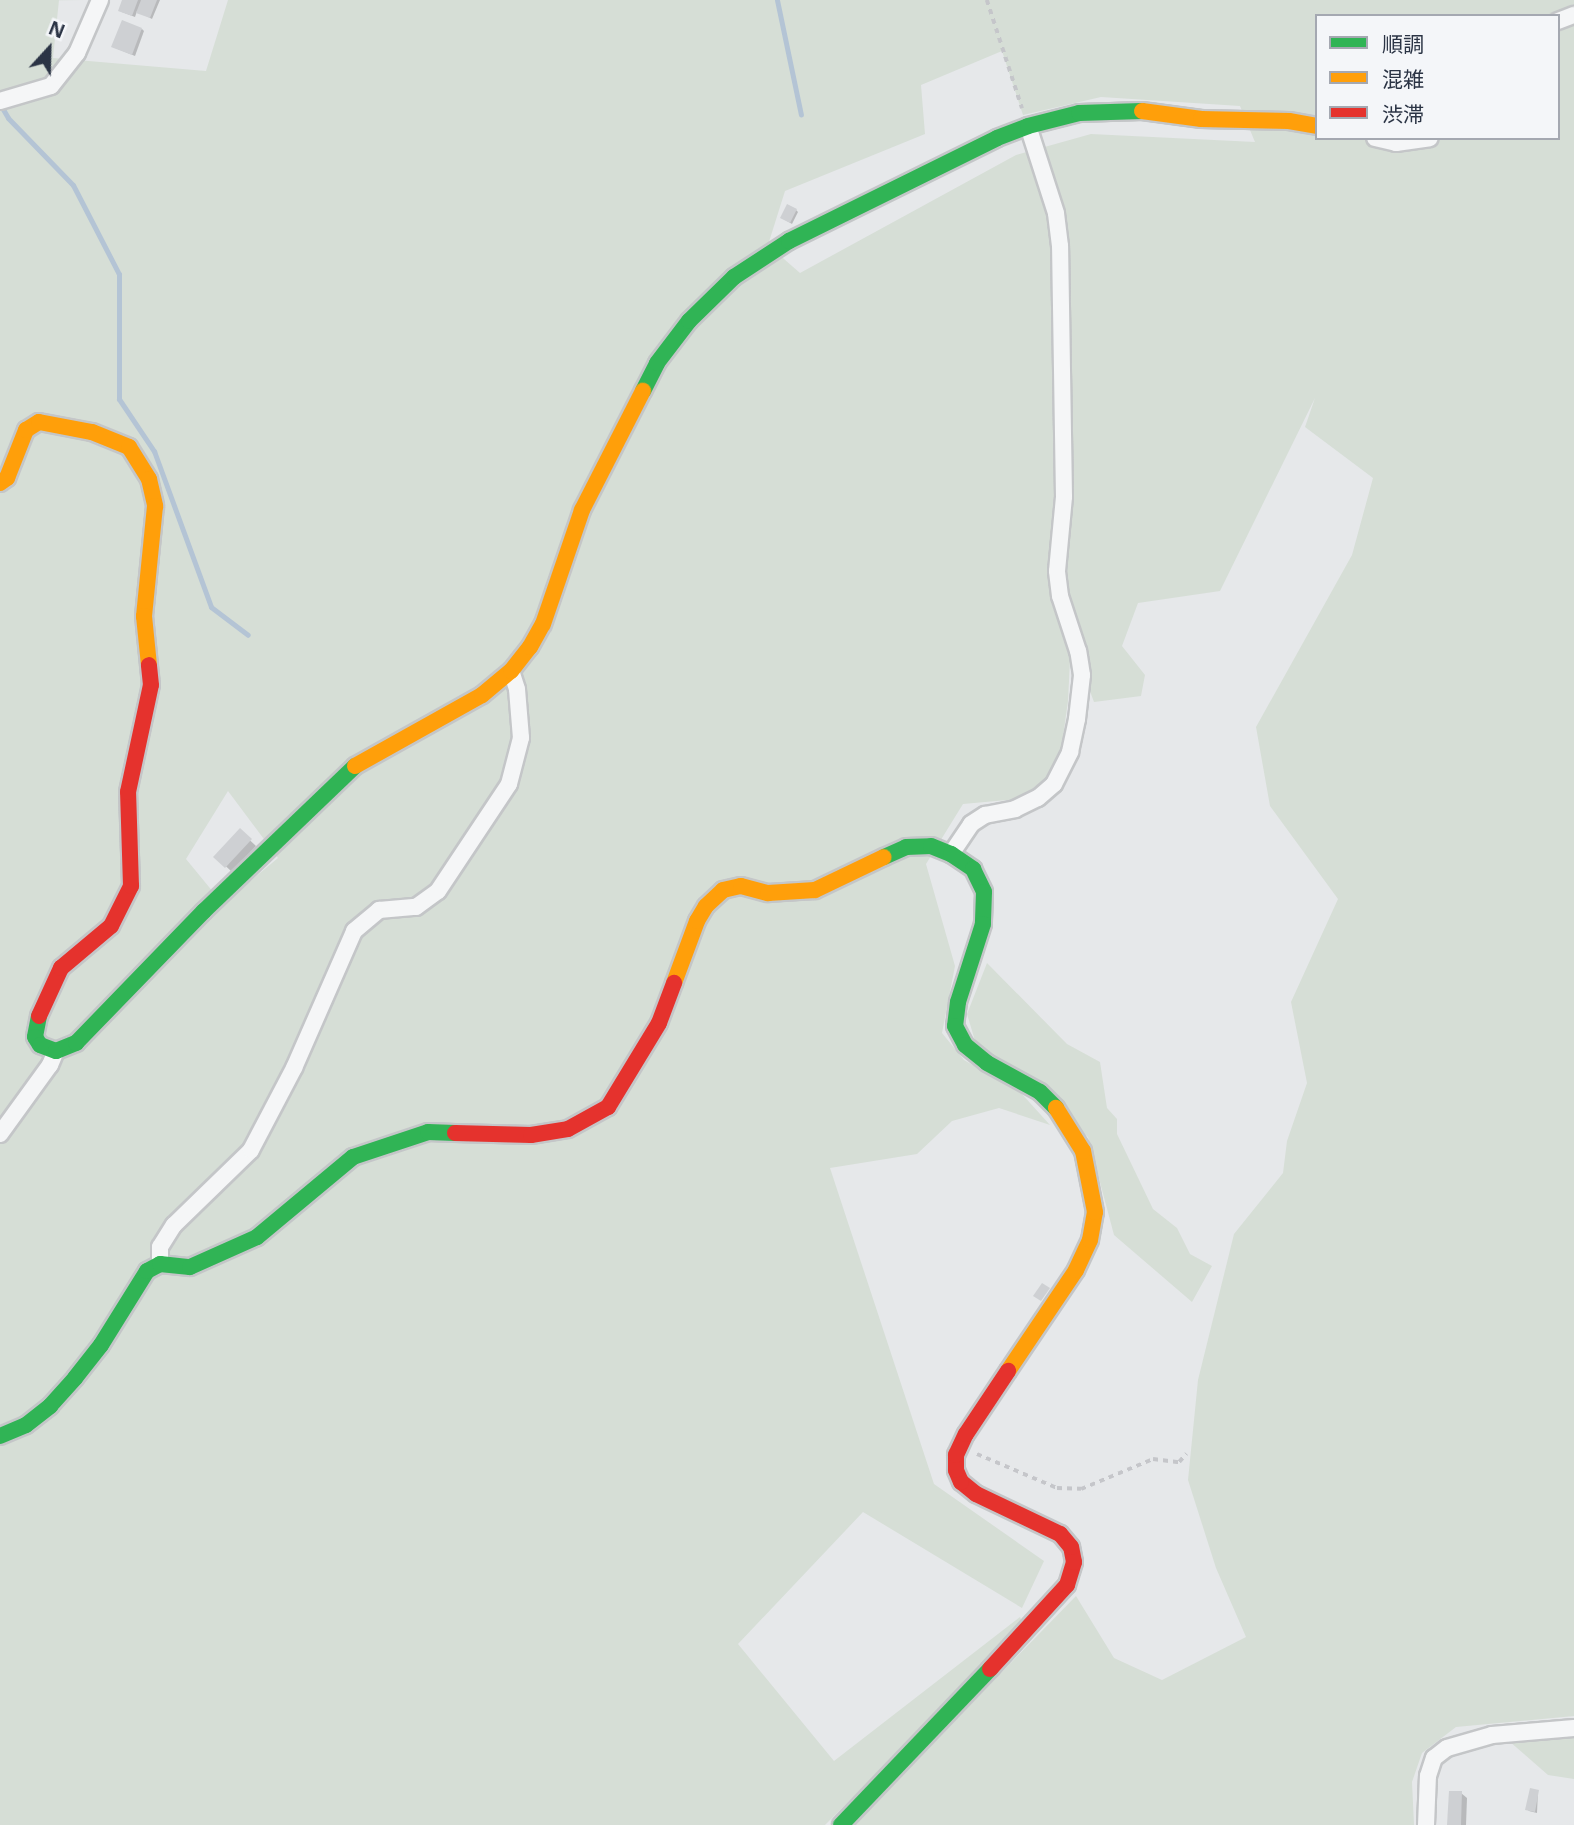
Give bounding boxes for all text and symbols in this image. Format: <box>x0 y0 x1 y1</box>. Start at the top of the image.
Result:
north arrow <box>14 14 84 84</box>
legend <box>1315 14 1560 140</box>
text: N <box>45 15 69 44</box>
text: 順調 <box>1382 30 1424 58</box>
text: 混雑 <box>1382 65 1424 93</box>
text: 渋滞 <box>1382 100 1424 128</box>

